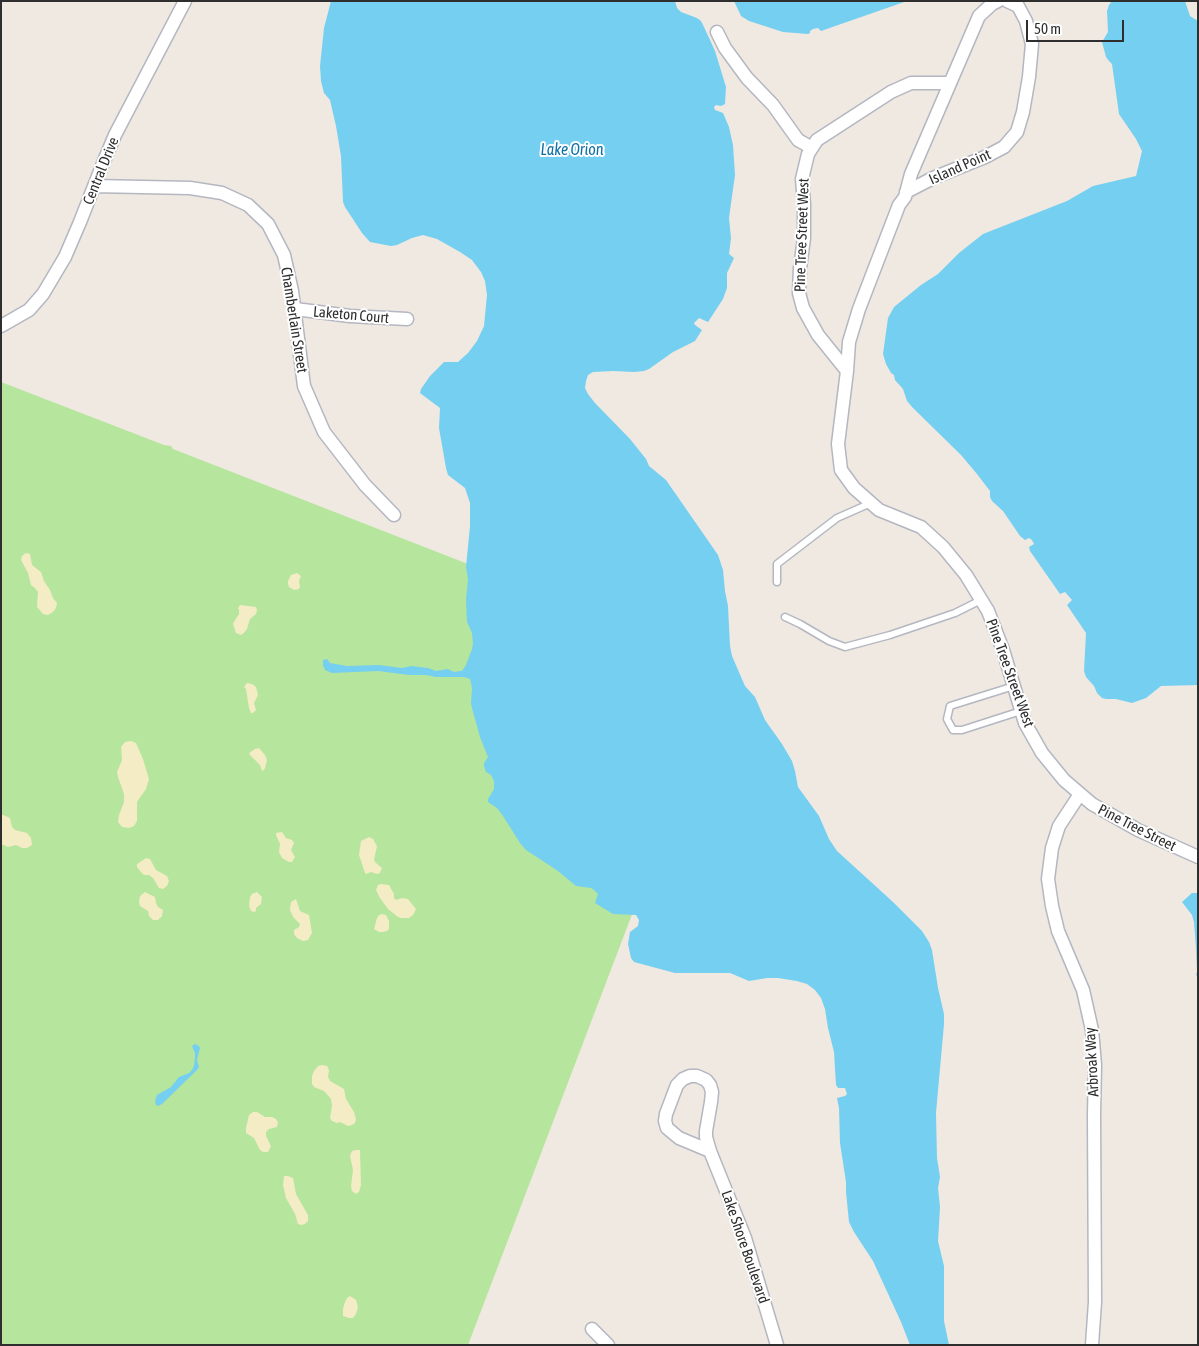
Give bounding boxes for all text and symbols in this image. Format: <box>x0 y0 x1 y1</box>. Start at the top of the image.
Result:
scale bar <box>1029 10 1126 42</box>
text: 50 m <box>1034 20 1061 37</box>
street label: Central Drive <box>79 135 123 207</box>
water label: Lake Orion <box>541 140 603 160</box>
street label: Island Point <box>926 145 994 189</box>
street label: Pine Tree Street West <box>791 178 813 292</box>
street label: Chamberlain Street <box>277 266 311 374</box>
street label: Laketon Court <box>312 303 390 327</box>
street label: Pine Tree Street West <box>982 616 1038 730</box>
street label: Pine Tree Street <box>1095 801 1179 855</box>
street label: Arbroak Way <box>1081 1027 1103 1097</box>
street label: Lake Shore Boulevard <box>717 1188 773 1306</box>

